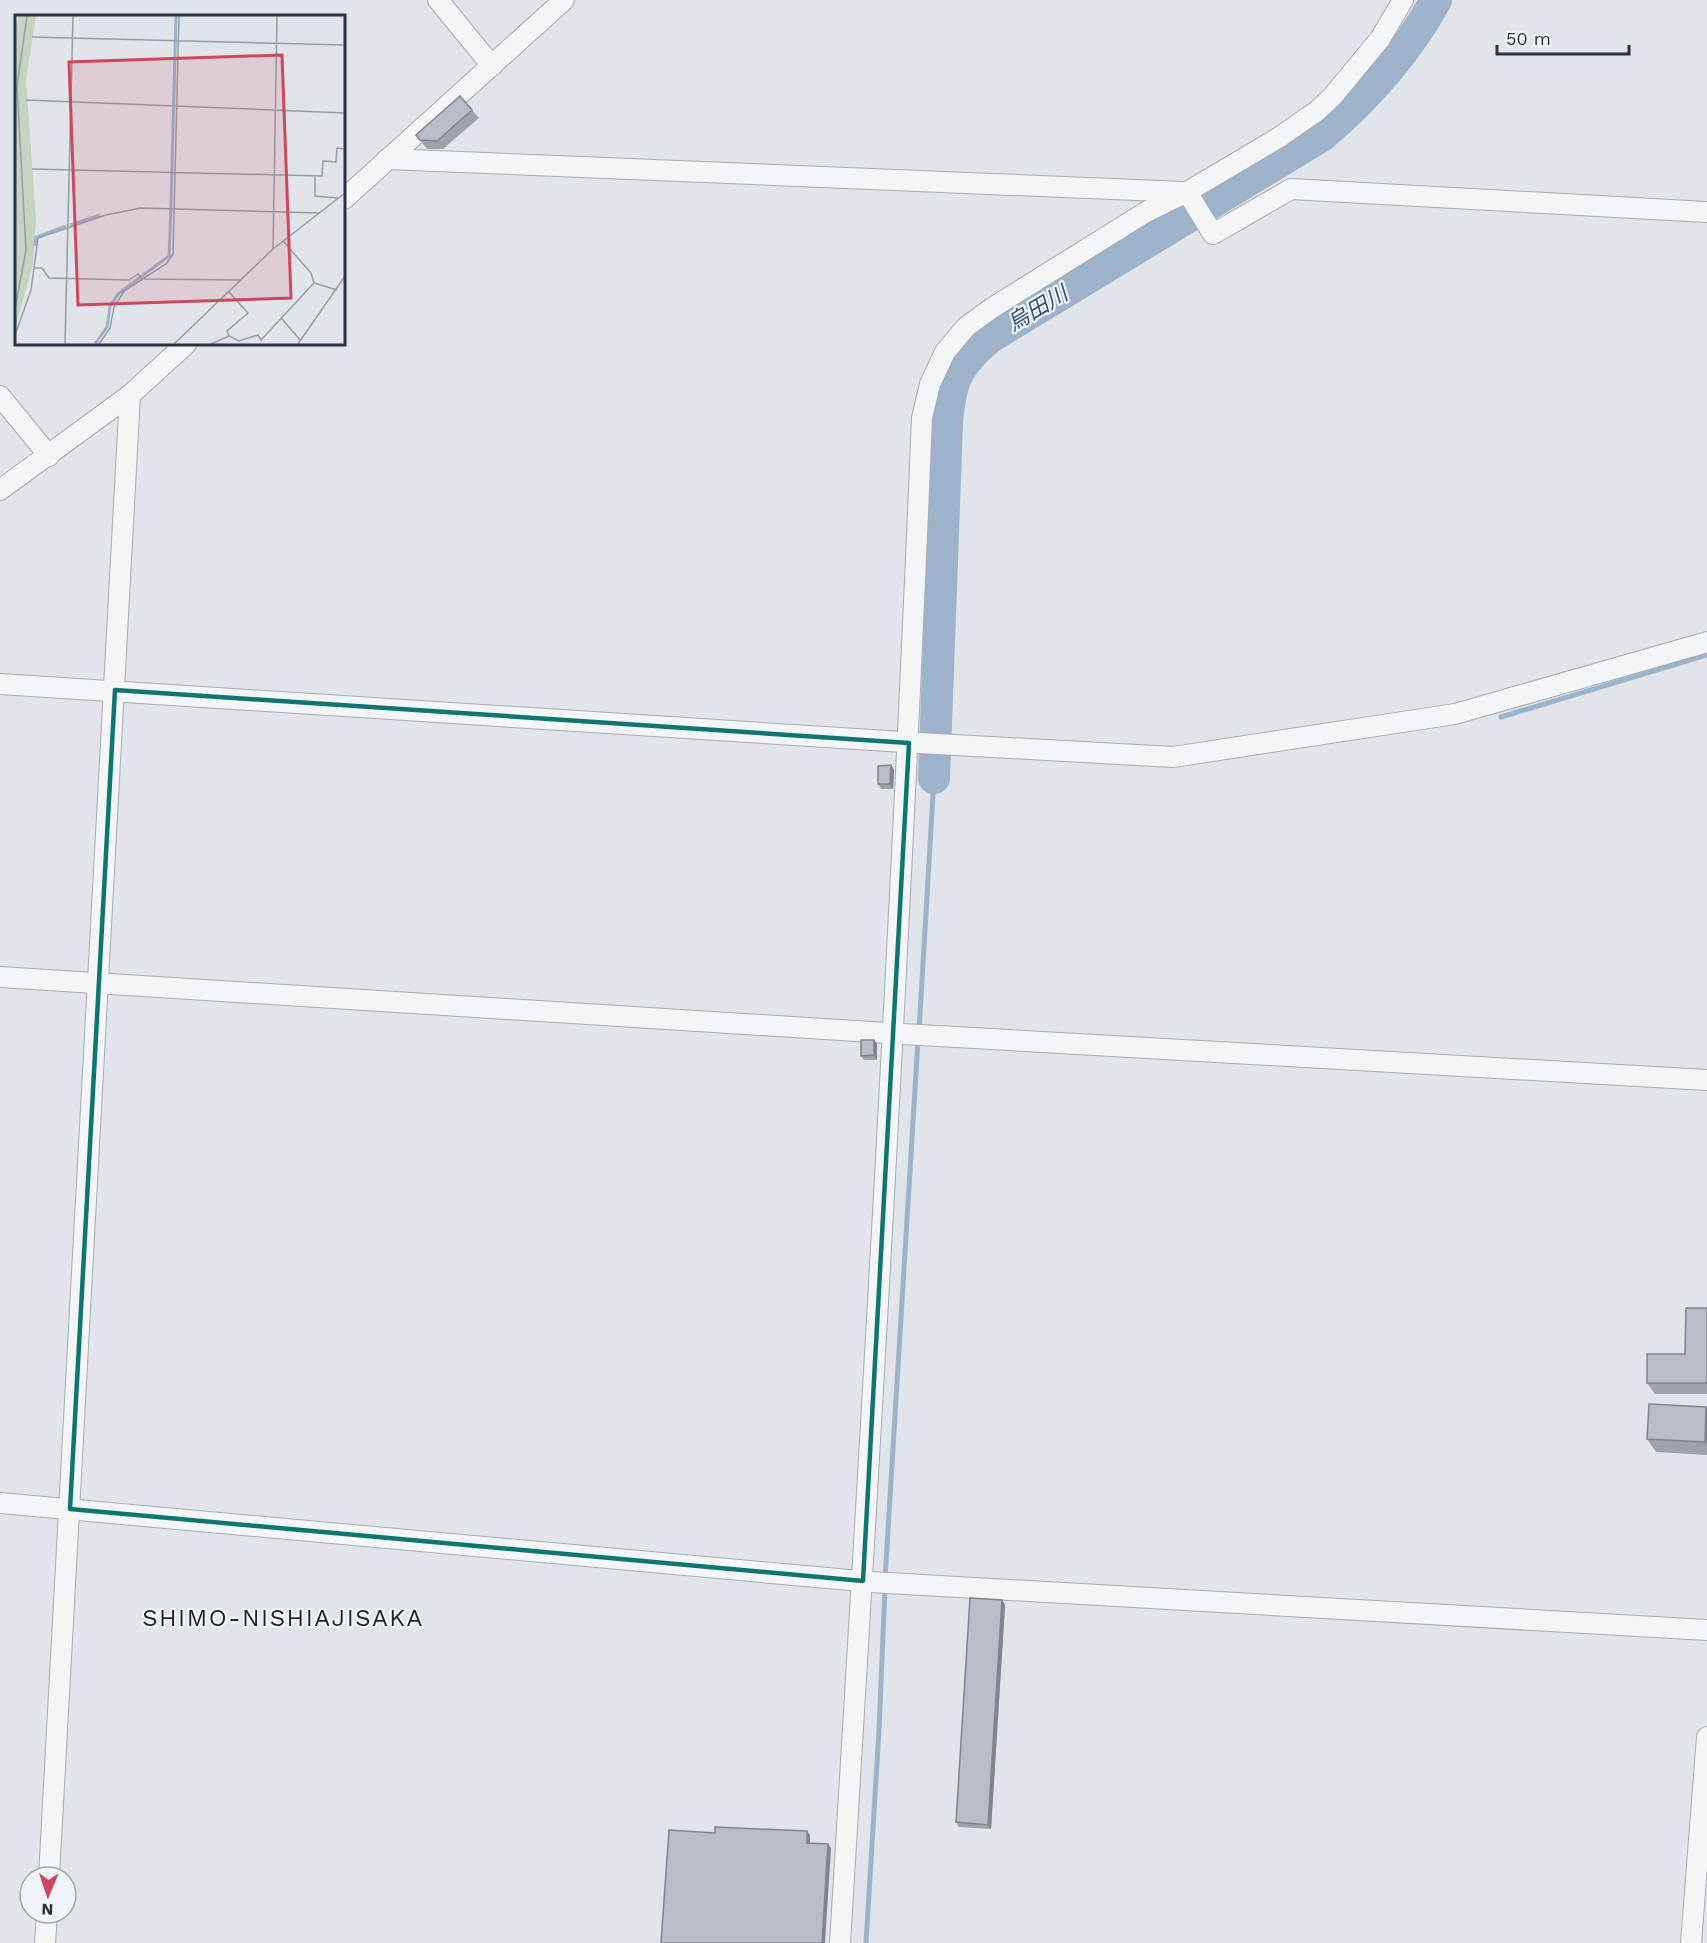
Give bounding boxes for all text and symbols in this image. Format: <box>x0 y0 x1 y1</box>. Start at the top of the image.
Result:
inset map <box>15 15 345 345</box>
scale bar <box>1497 18 1629 56</box>
text: 50 m <box>1506 28 1551 49</box>
water label: 烏田川 <box>1003 280 1074 336</box>
district label: SHIMO-NISHIAJISAKA <box>142 1604 424 1632</box>
north arrow <box>18 1865 78 1925</box>
text: N <box>41 1900 54 1919</box>

